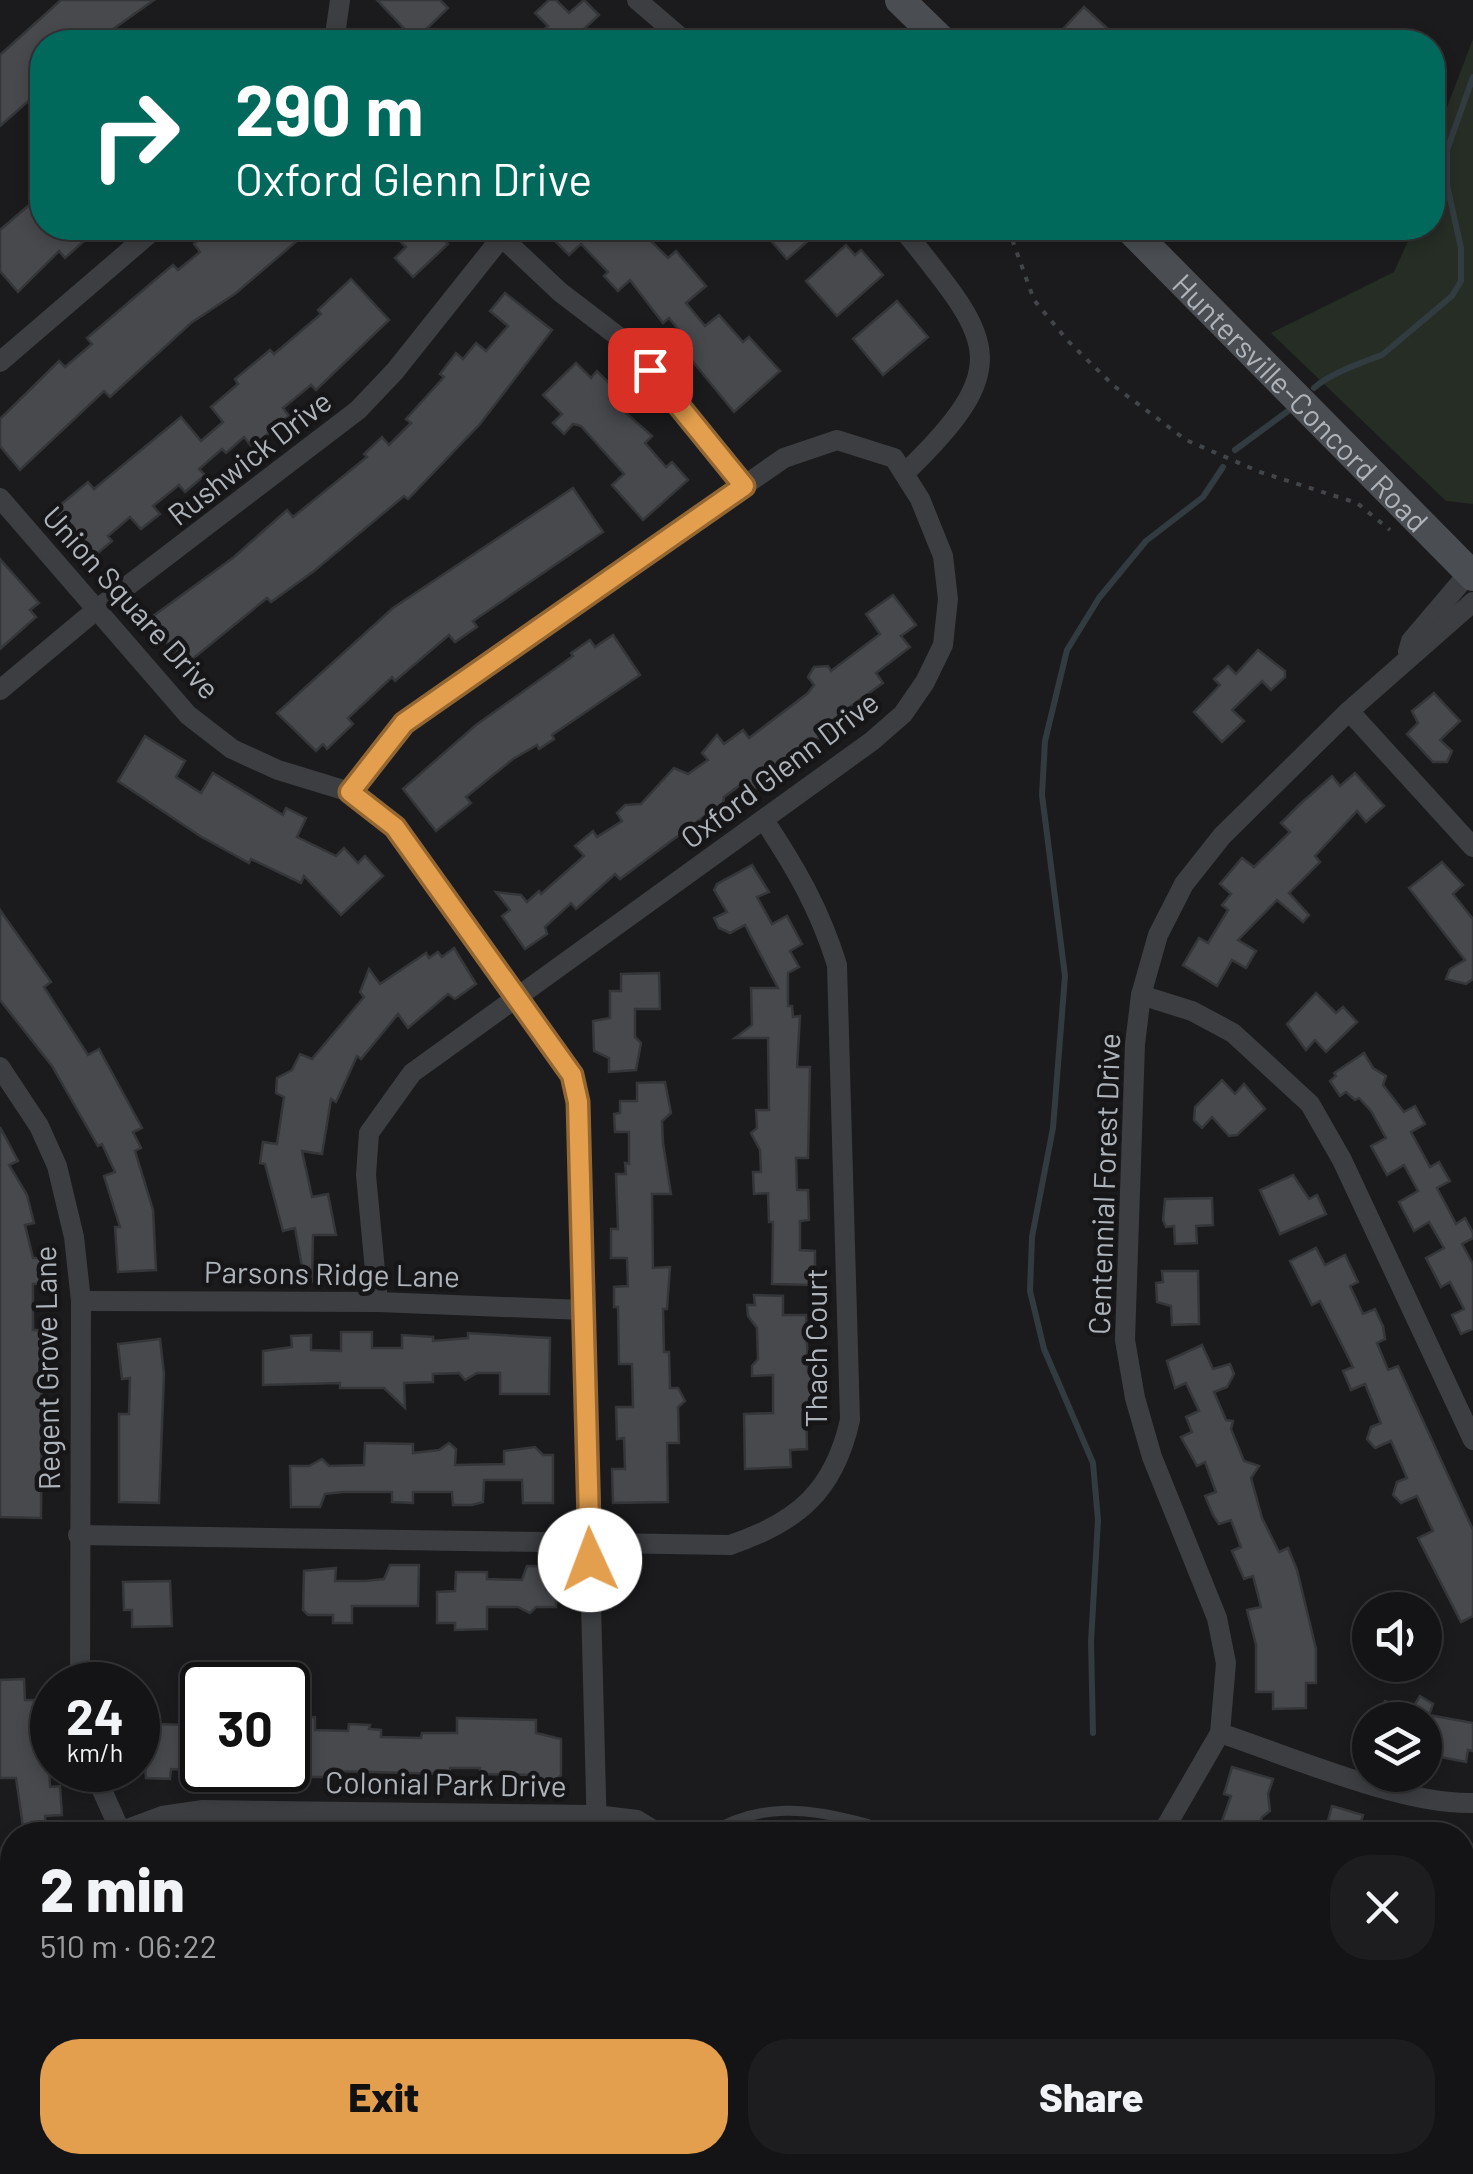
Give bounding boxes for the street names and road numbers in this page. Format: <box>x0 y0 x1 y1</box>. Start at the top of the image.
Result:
street label: Huntersville-Concord Road <box>1166 266 1436 539</box>
street label: Rushwick Drive <box>160 382 338 532</box>
street label: Union Square Drive <box>36 498 228 706</box>
street label: Oxford Glenn Drive <box>673 683 885 855</box>
street label: Centennial Forest Drive <box>1080 1033 1126 1335</box>
street label: Regent Grove Lane <box>26 1246 66 1490</box>
street label: Parsons Ridge Lane <box>204 1253 460 1293</box>
street label: Thach Court <box>797 1268 833 1428</box>
street label: Colonial Park Drive <box>325 1763 567 1803</box>

